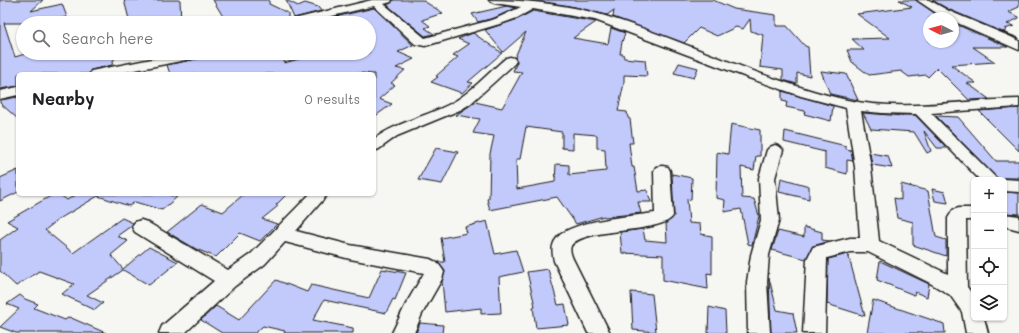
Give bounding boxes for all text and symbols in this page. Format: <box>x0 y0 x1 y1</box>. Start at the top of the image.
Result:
north arrow <box>923 12 959 48</box>
search box <box>16 16 376 60</box>
icon: search <box>30 27 52 49</box>
text: Search here <box>62 28 153 48</box>
text: Nearby <box>32 87 94 109</box>
text: 0 results <box>305 90 360 107</box>
map controls <box>971 177 1007 321</box>
button: + <box>971 177 1007 213</box>
button: − <box>971 213 1007 249</box>
button: locate <box>971 249 1007 285</box>
button: layers <box>971 285 1007 321</box>

